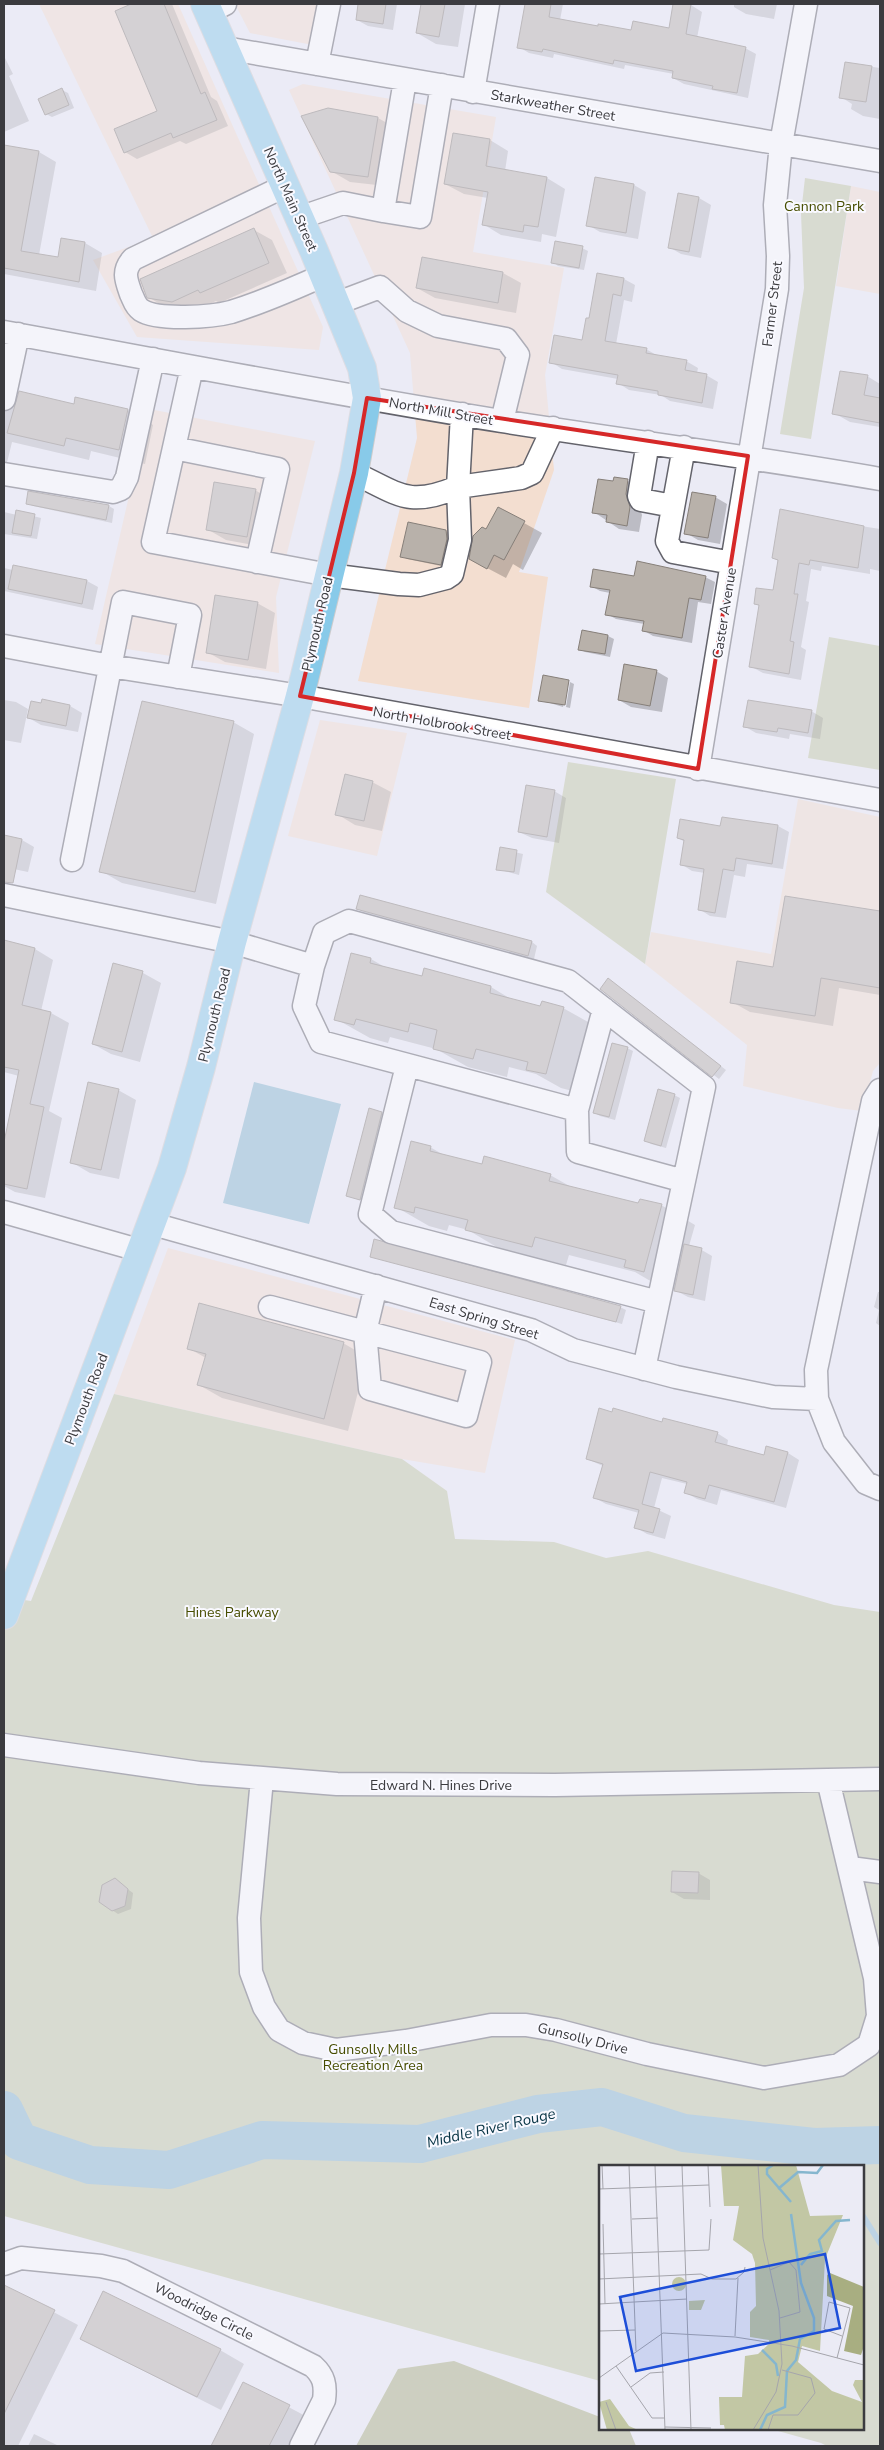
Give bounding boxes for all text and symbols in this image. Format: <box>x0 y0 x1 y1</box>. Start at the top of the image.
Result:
street label: Starkweather Street <box>489 85 617 126</box>
street label: North Main Street <box>259 144 322 254</box>
park label: Cannon Park <box>784 197 865 216</box>
street label: Farmer Street <box>758 260 787 348</box>
street label: North Mill Street <box>387 393 494 430</box>
street label: Caster Avenue <box>708 566 741 660</box>
street label: Plymouth Road <box>297 575 338 673</box>
street label: North Holbrook Street <box>371 702 513 745</box>
street label: Plymouth Road <box>194 966 235 1064</box>
street label: East Spring Street <box>427 1293 541 1344</box>
street label: Plymouth Road <box>60 1351 113 1448</box>
park label: Hines Parkway <box>185 1603 280 1622</box>
street label: Edward N. Hines Drive <box>370 1776 512 1795</box>
street label: Gunsolly Drive <box>536 2018 630 2059</box>
park label: Gunsolly Mills Recreation Area <box>323 2040 423 2075</box>
water label: Middle River Rouge <box>425 2103 557 2153</box>
inset map <box>599 2165 864 2430</box>
street label: Woodridge Circle <box>151 2278 257 2345</box>

